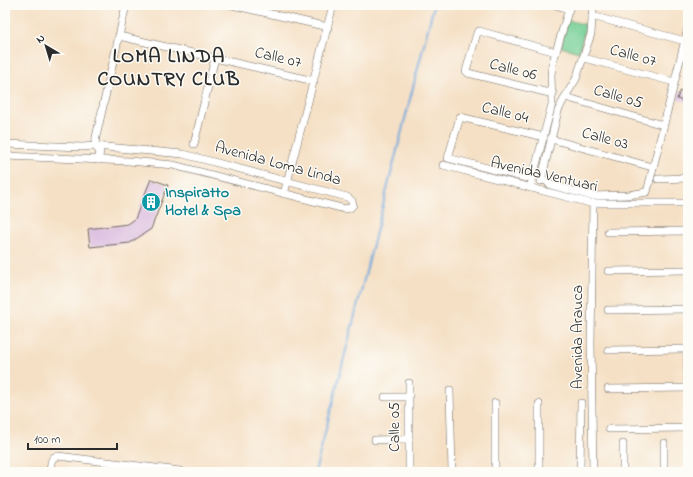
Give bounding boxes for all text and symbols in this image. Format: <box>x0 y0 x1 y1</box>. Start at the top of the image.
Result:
north arrow <box>26 26 66 66</box>
text: N <box>33 30 48 48</box>
street label: Calle 07 <box>607 38 659 74</box>
street label: Calle 07 <box>252 41 304 75</box>
district label: LOMA LINDA COUNTRY CLUB <box>98 43 240 95</box>
street label: Calle 06 <box>487 53 539 87</box>
street label: Calle 05 <box>591 79 645 115</box>
street label: Calle 04 <box>479 96 531 130</box>
street label: Calle 03 <box>579 121 631 157</box>
street label: Avenida Loma Linda <box>212 136 344 192</box>
street label: Avenida Ventuari <box>488 151 600 199</box>
place label: Inspiratto Hotel & Spa <box>165 181 241 223</box>
building icon: Inspiratto Hotel & Spa <box>140 191 162 213</box>
street label: Avenida Arauca <box>566 285 590 389</box>
street label: Calle 05 <box>383 402 407 452</box>
scale bar <box>28 425 117 451</box>
text: 100 m <box>34 431 61 449</box>

